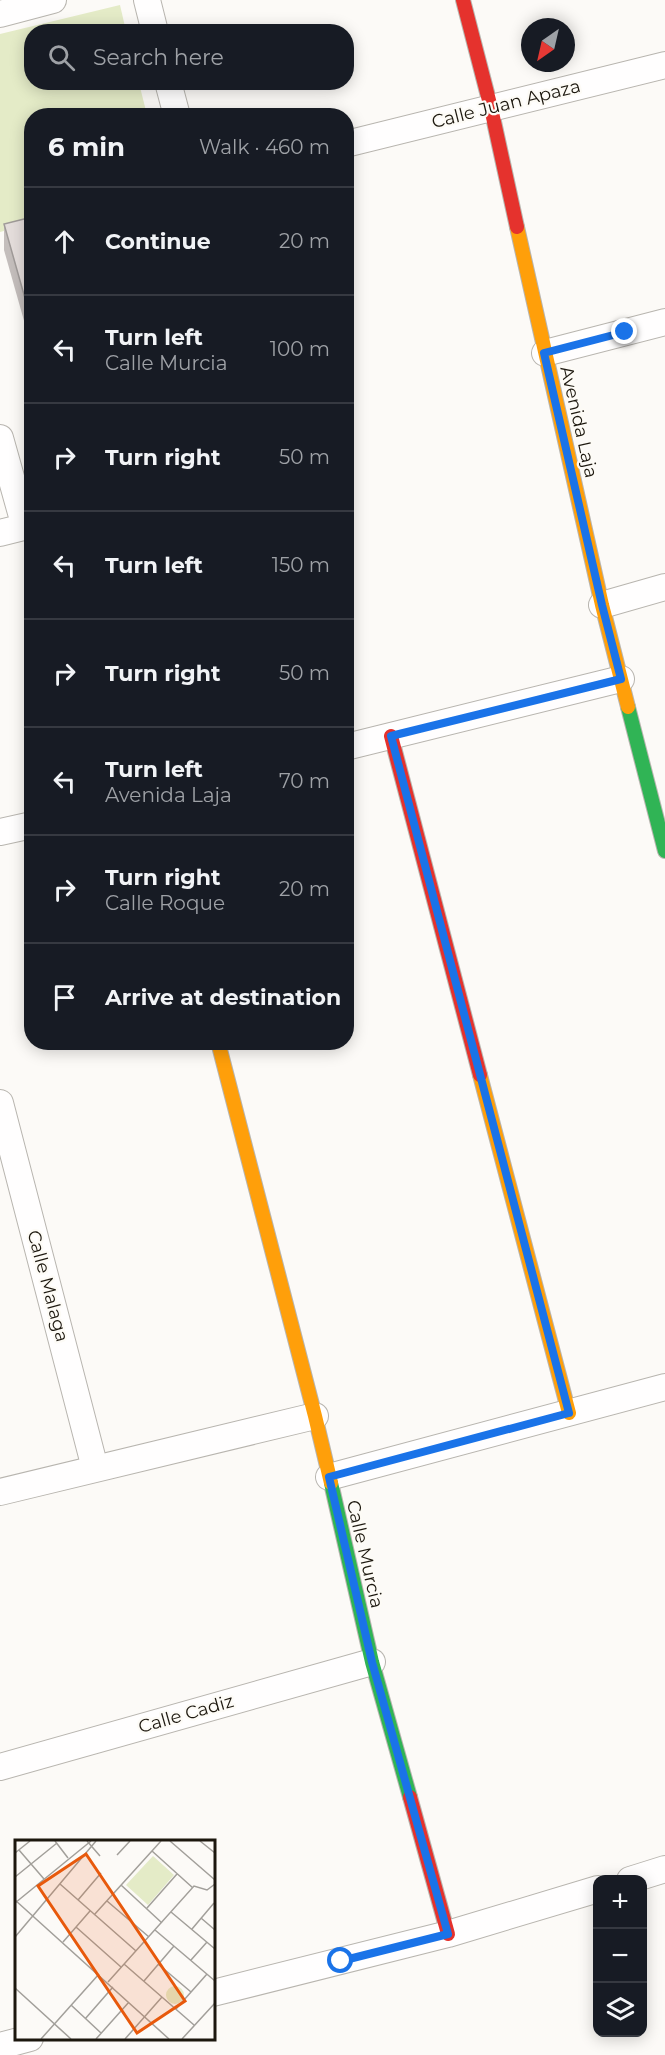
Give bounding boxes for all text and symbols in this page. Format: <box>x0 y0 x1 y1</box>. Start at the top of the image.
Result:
north arrow <box>521 18 575 72</box>
search box <box>24 24 354 90</box>
icon: search <box>45 41 78 74</box>
text: Search here <box>93 44 224 71</box>
street label: Calle Juan Apaza <box>429 75 583 133</box>
text: 6 min <box>48 131 125 163</box>
text: Walk · 460 m <box>199 135 330 159</box>
icon: ahead <box>48 225 81 258</box>
text: Continue <box>105 228 211 255</box>
text: 20 m <box>279 229 330 253</box>
route end <box>611 318 637 344</box>
text: Turn left <box>105 324 203 351</box>
icon: left <box>48 333 81 366</box>
text: 100 m <box>270 337 330 361</box>
text: Calle Murcia <box>105 351 228 375</box>
street label: Avenida Laja <box>555 364 603 480</box>
icon: right <box>48 441 81 474</box>
text: Turn right <box>105 444 220 471</box>
text: 50 m <box>279 445 330 469</box>
icon: left <box>48 549 81 582</box>
text: Turn left <box>105 552 203 579</box>
text: 150 m <box>272 553 330 577</box>
icon: right <box>48 657 81 690</box>
text: Turn right <box>105 660 220 687</box>
text: 50 m <box>279 661 330 685</box>
text: Turn left <box>105 756 203 783</box>
icon: left <box>48 765 81 798</box>
text: 70 m <box>279 769 330 793</box>
text: Avenida Laja <box>105 783 232 807</box>
text: Turn right <box>105 864 220 891</box>
icon: right <box>48 873 81 906</box>
text: 20 m <box>279 877 330 901</box>
text: Calle Roque <box>105 891 225 915</box>
icon: arrive <box>48 981 81 1014</box>
text: Arrive at destination <box>105 984 341 1011</box>
street label: Calle Malaga <box>23 1228 73 1344</box>
street label: Calle Murcia <box>342 1498 388 1610</box>
street label: Calle Cadiz <box>136 1690 236 1738</box>
inset map <box>15 1840 214 2040</box>
map controls <box>593 1875 647 2037</box>
button: + <box>593 1875 647 1929</box>
button: − <box>593 1929 647 1983</box>
route start <box>327 1947 353 1973</box>
button: layers <box>593 1983 647 2037</box>

